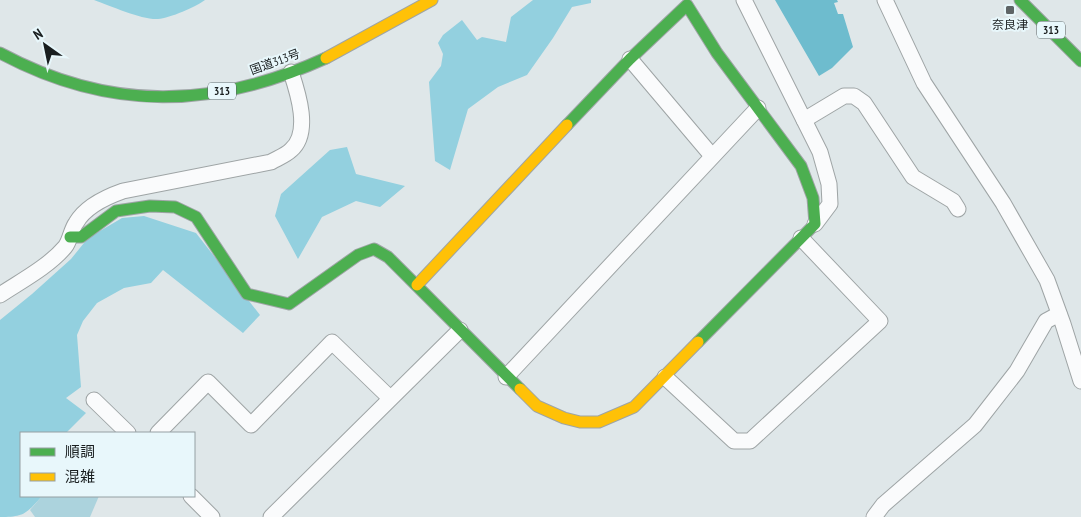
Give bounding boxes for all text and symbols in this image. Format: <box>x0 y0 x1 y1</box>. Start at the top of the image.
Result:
marker: 奈良津 <box>1004 4 1016 16</box>
place label: 奈良津 <box>992 17 1028 32</box>
north arrow <box>20 20 70 70</box>
road number: 313 <box>1037 22 1065 38</box>
text: N <box>30 24 46 44</box>
street label: 国道313号 <box>248 46 302 78</box>
road number: 313 <box>208 82 236 100</box>
legend <box>20 432 195 497</box>
text: 順調 <box>65 442 95 461</box>
text: 混雑 <box>65 467 95 486</box>

